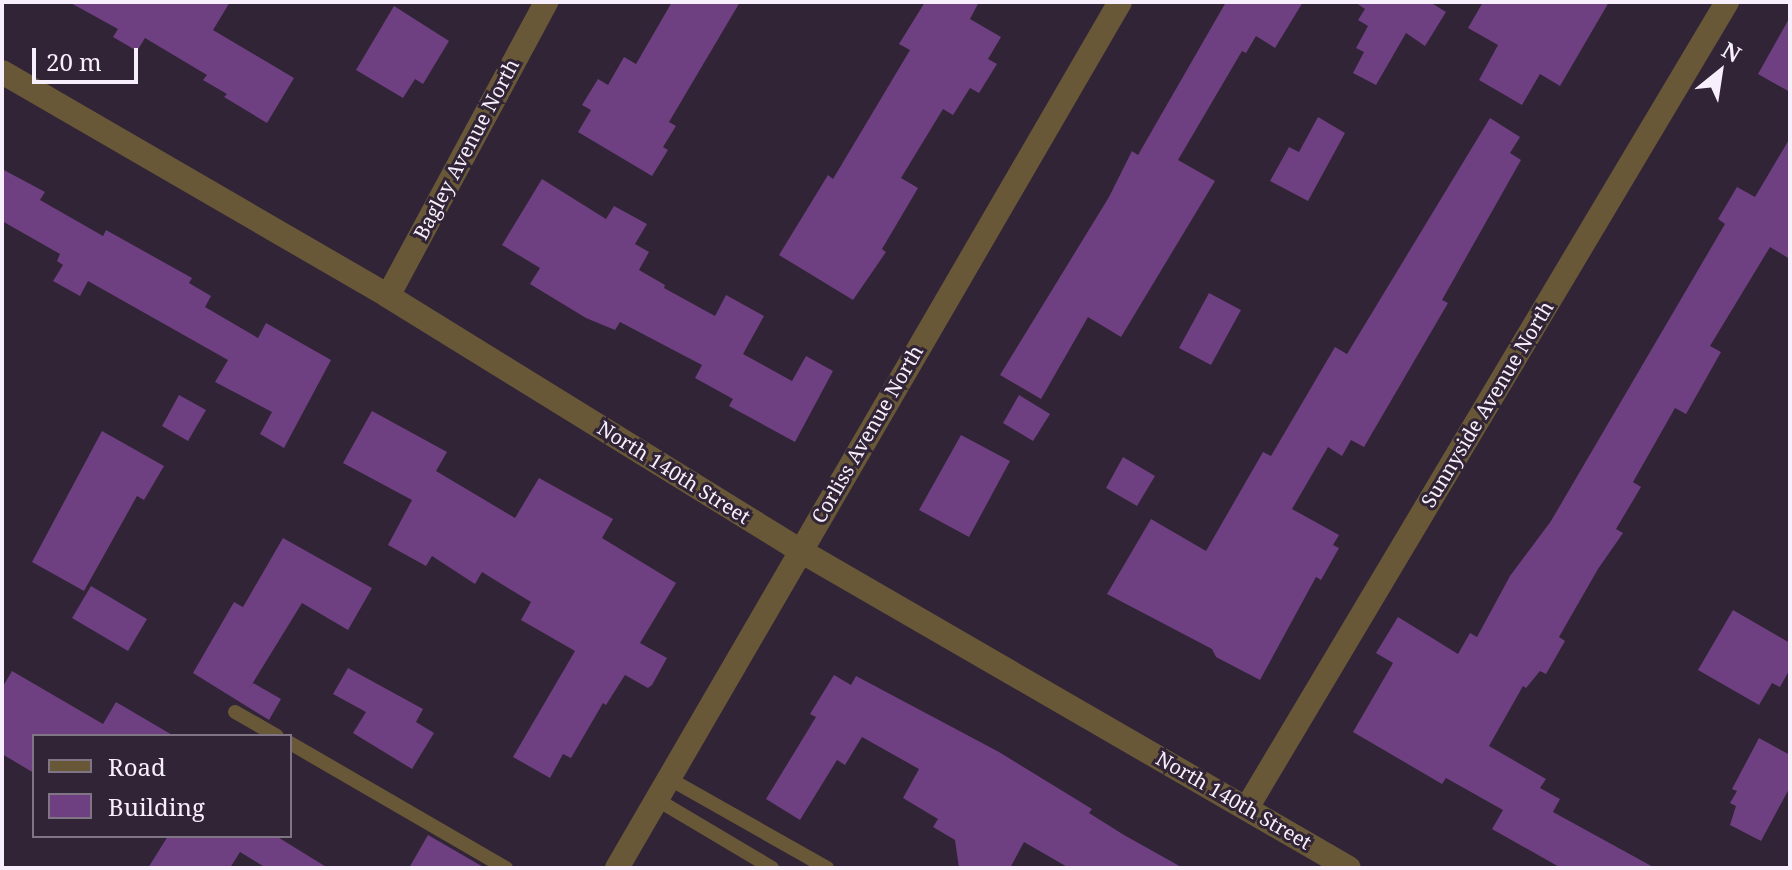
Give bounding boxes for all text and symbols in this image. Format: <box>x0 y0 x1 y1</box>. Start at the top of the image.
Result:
scale bar <box>36 32 142 82</box>
north arrow <box>1680 32 1760 112</box>
text: N <box>1717 34 1747 69</box>
text: 20 m <box>46 45 102 78</box>
street label: Bagley Avenue North <box>408 55 524 243</box>
street label: Sunnyside Avenue North <box>1416 296 1558 512</box>
street label: Corliss Avenue North <box>806 341 928 527</box>
street label: North 140th Street <box>593 415 755 529</box>
legend <box>32 734 292 838</box>
street label: North 140th Street <box>1152 746 1316 854</box>
text: Road <box>108 750 166 783</box>
text: Building <box>108 790 205 823</box>

